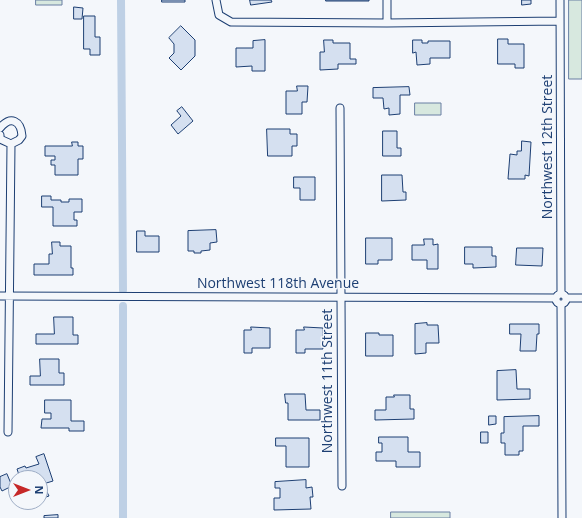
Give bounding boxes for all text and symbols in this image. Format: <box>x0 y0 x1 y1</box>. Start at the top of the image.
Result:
street label: Northwest 12th Street <box>540 75 556 219</box>
street label: Northwest 118th Avenue <box>197 276 359 292</box>
street label: Northwest 11th Street <box>320 309 336 453</box>
north arrow <box>8 470 48 510</box>
text: N <box>32 486 47 494</box>

